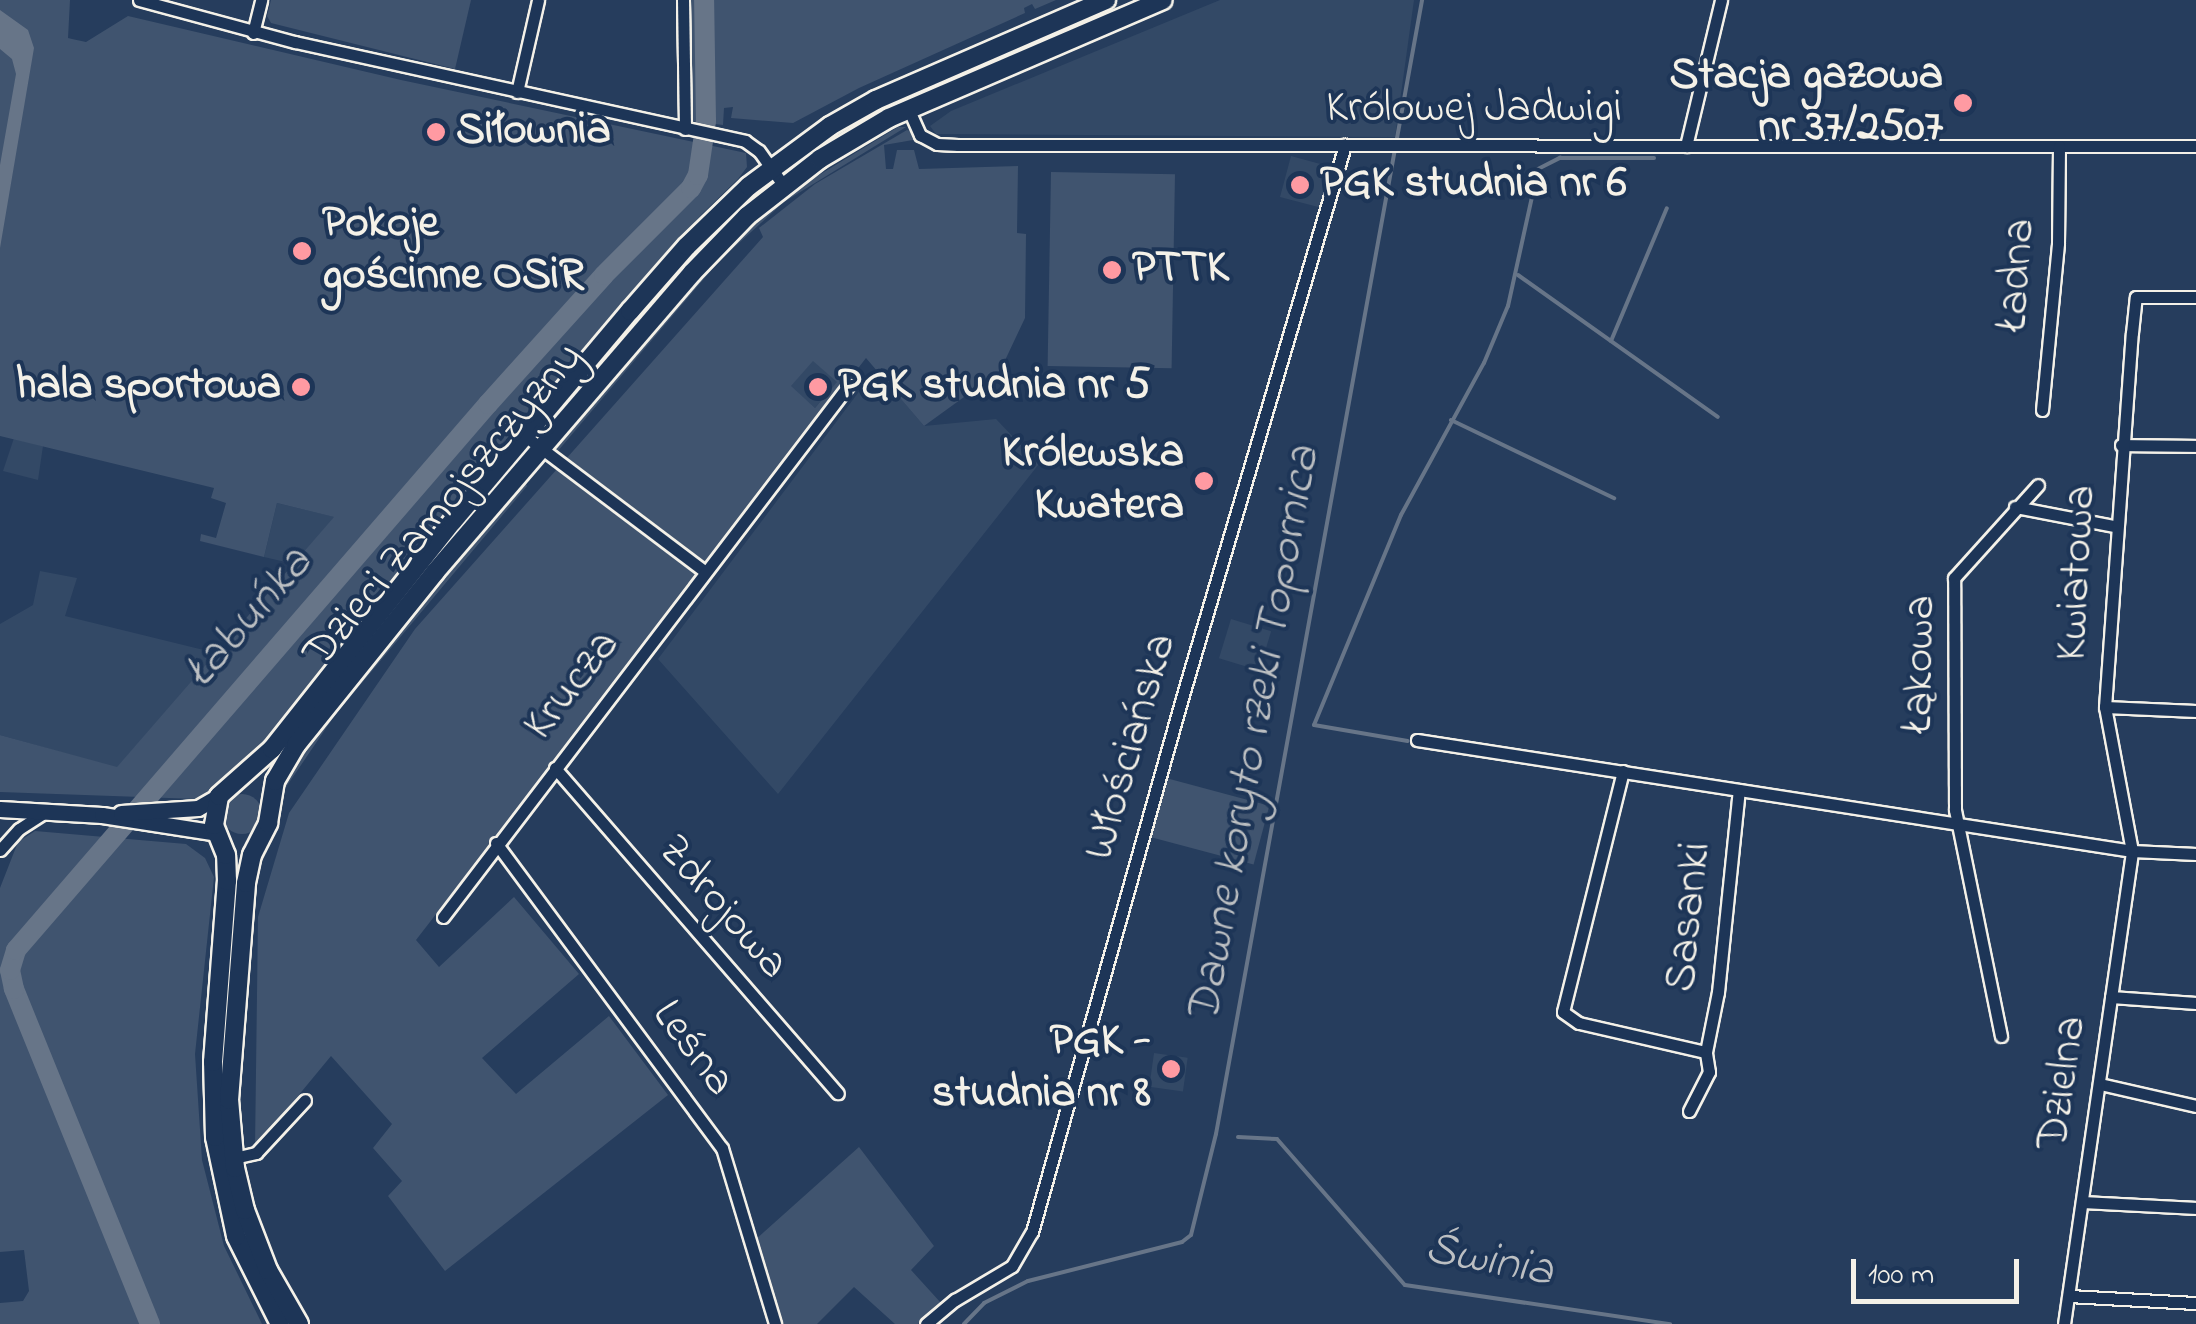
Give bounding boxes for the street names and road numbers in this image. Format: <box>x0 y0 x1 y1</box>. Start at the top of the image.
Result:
street label: Królowej Jadwigi <box>1326 83 1622 137</box>
street label: Ładna <box>1987 217 2049 333</box>
street label: Dzieci Zamojszczyzny <box>293 333 597 679</box>
street label: Kwiatowa <box>2046 484 2110 662</box>
street label: Łąkowa <box>1893 595 1949 733</box>
street label: Krucza <box>513 620 633 752</box>
street label: Włościańska <box>1074 628 1190 866</box>
street label: Zdrojowa <box>645 825 799 991</box>
street label: Sasanki <box>1655 839 1725 995</box>
street label: Leśna <box>638 990 746 1108</box>
street label: Dzielna <box>2028 1013 2100 1153</box>

